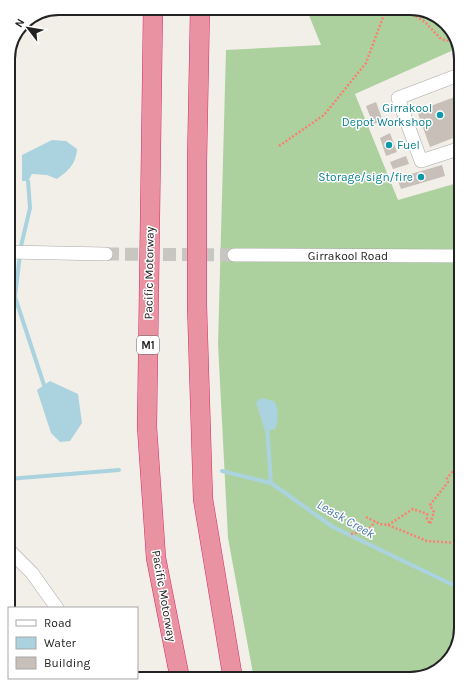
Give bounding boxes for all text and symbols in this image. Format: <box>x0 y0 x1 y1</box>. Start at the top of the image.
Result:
north arrow <box>8 8 48 48</box>
text: N <box>12 16 27 30</box>
place label: Girrakool Depot Workshop <box>342 101 432 129</box>
marker: Girrakool Depot Workshop <box>435 110 445 120</box>
place label: Fuel <box>397 138 420 152</box>
marker: Fuel <box>384 140 394 150</box>
place label: Storage/sign/fire <box>318 170 413 184</box>
marker: Storage/sign/fire <box>416 172 426 182</box>
street label: Pacific Motorway <box>141 226 157 320</box>
street label: Girrakool Road <box>308 249 388 263</box>
road number: M1 <box>137 336 159 354</box>
water label: Leask Creek <box>315 497 378 542</box>
street label: Pacific Motorway <box>149 549 179 643</box>
legend <box>8 607 138 679</box>
text: Road <box>44 616 72 630</box>
text: Water <box>44 636 77 650</box>
text: Building <box>44 656 91 670</box>

